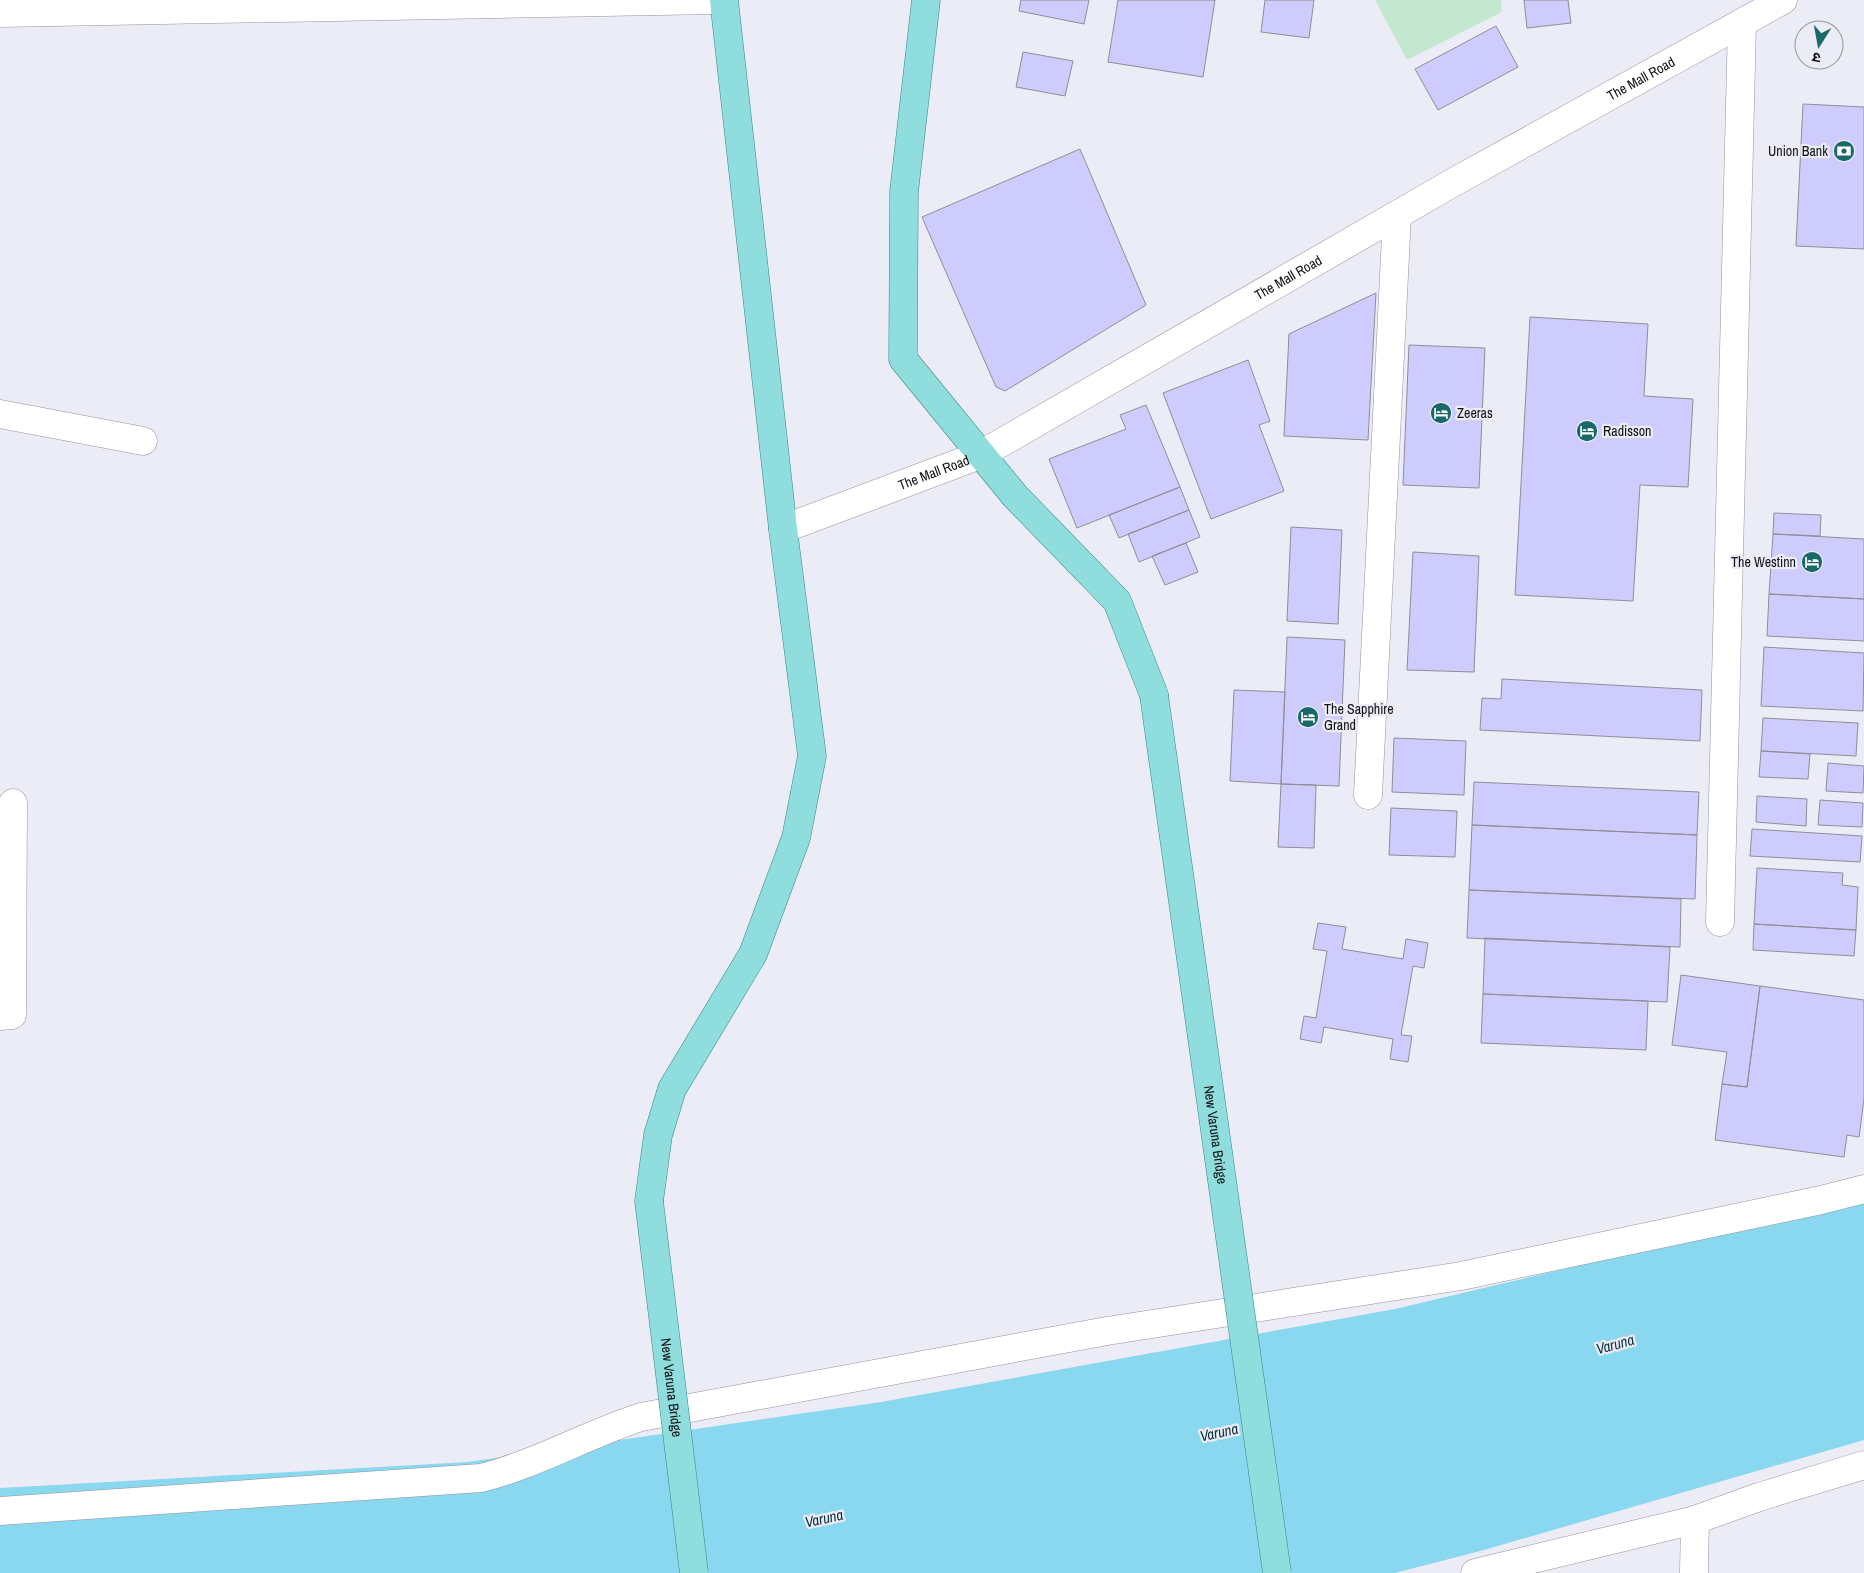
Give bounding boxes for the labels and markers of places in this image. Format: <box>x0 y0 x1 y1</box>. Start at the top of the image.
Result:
bank icon: Union Bank <box>1832 139 1856 163</box>
place label: Union Bank <box>1768 142 1828 160</box>
hotel icon: Zeeras <box>1429 401 1453 425</box>
place label: Zeeras <box>1457 404 1493 422</box>
hotel icon: Radisson <box>1575 419 1599 443</box>
place label: Radisson <box>1603 422 1652 440</box>
hotel icon: The Westinn <box>1800 550 1824 574</box>
place label: The Westinn <box>1731 553 1796 571</box>
place label: The Sapphire Grand <box>1324 700 1394 734</box>
hotel icon: The Sapphire Grand <box>1296 705 1320 729</box>

